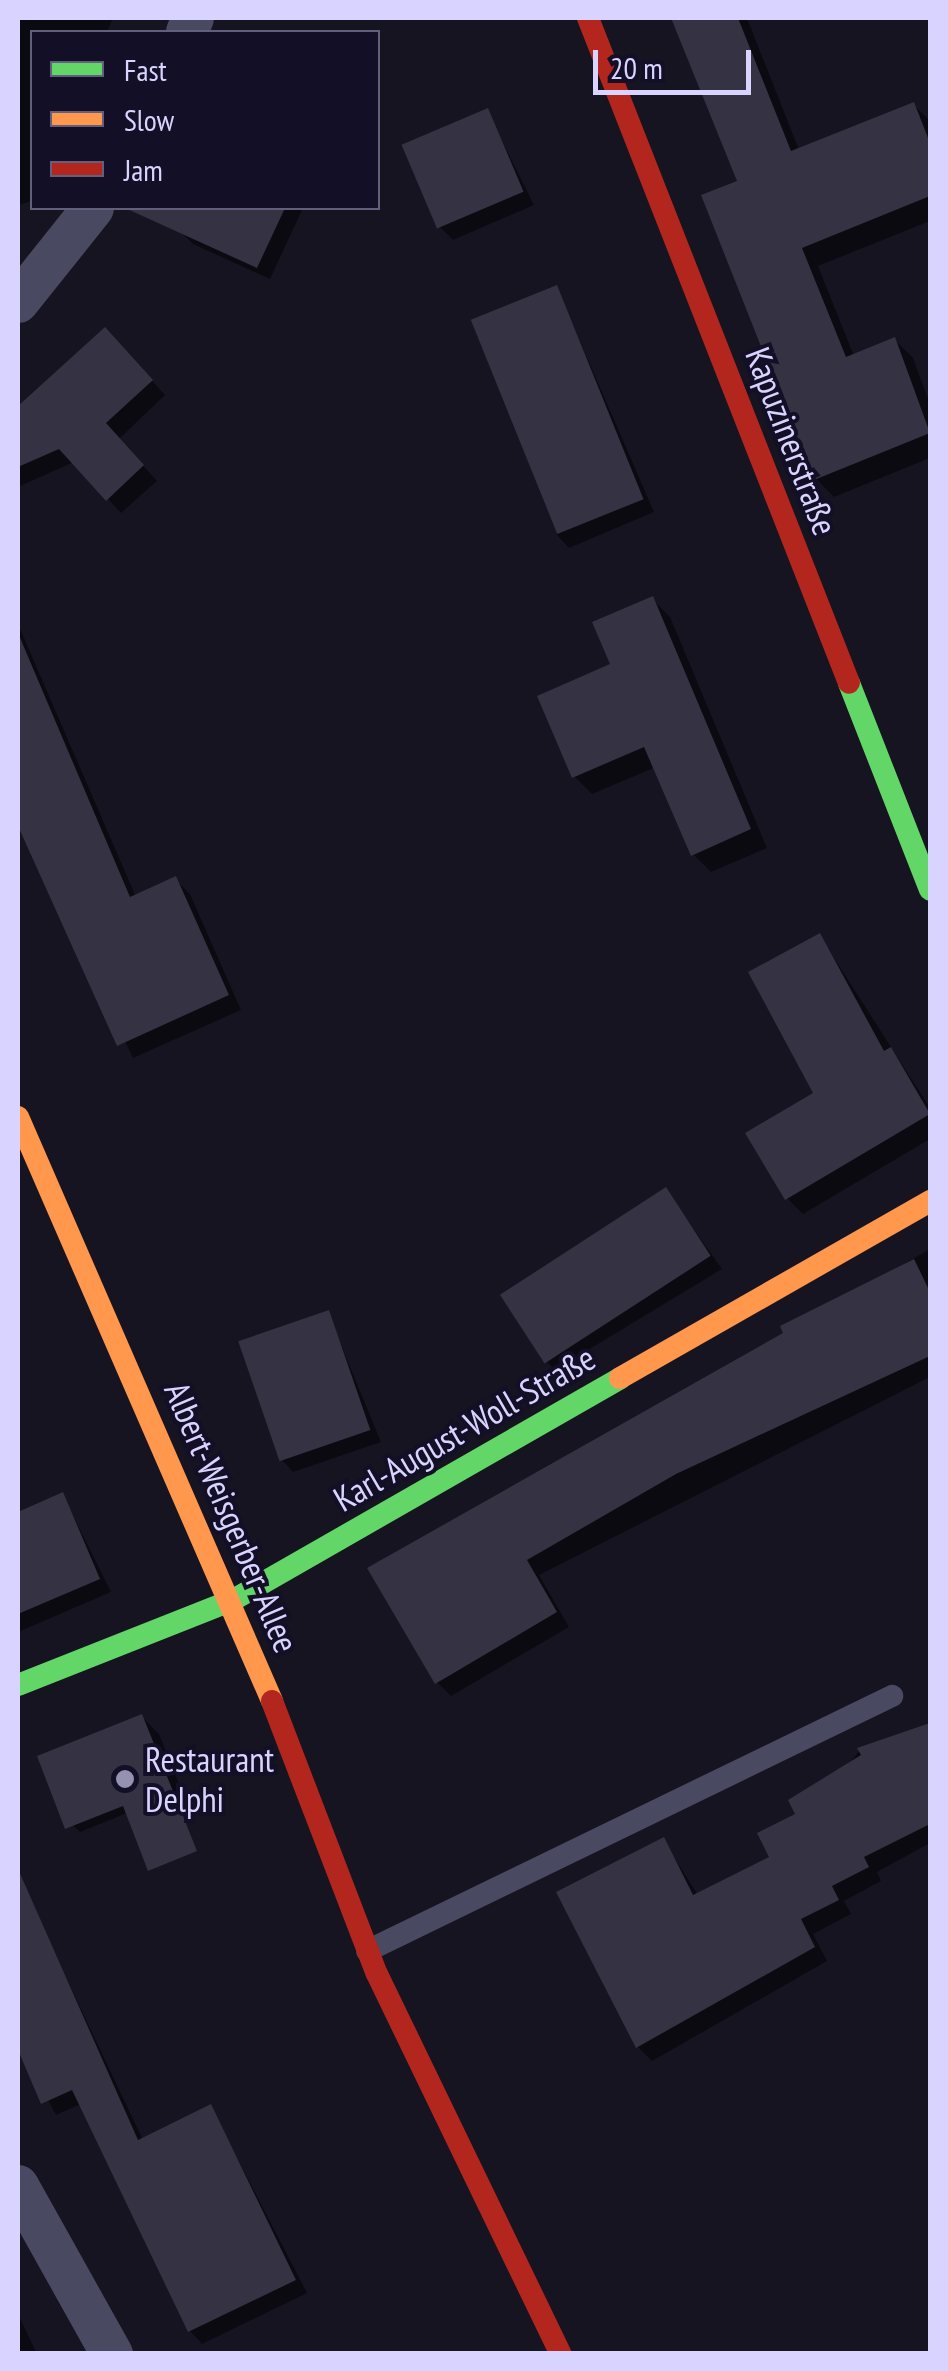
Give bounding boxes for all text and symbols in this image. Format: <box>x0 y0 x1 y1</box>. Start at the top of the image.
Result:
legend <box>30 30 380 210</box>
scale bar <box>598 30 756 92</box>
text: 20 m <box>610 48 663 87</box>
text: Fast <box>124 50 167 89</box>
text: Slow <box>124 100 174 139</box>
text: Jam <box>124 150 163 189</box>
street label: Kapuzinerstraße <box>737 341 847 541</box>
street label: Karl-August-Woll-Straße <box>326 1336 602 1520</box>
street label: Albert-Weisgerber-Allee <box>156 1375 308 1659</box>
place label: Restaurant Delphi <box>145 1738 274 1820</box>
marker: Restaurant Delphi <box>114 1768 136 1790</box>

